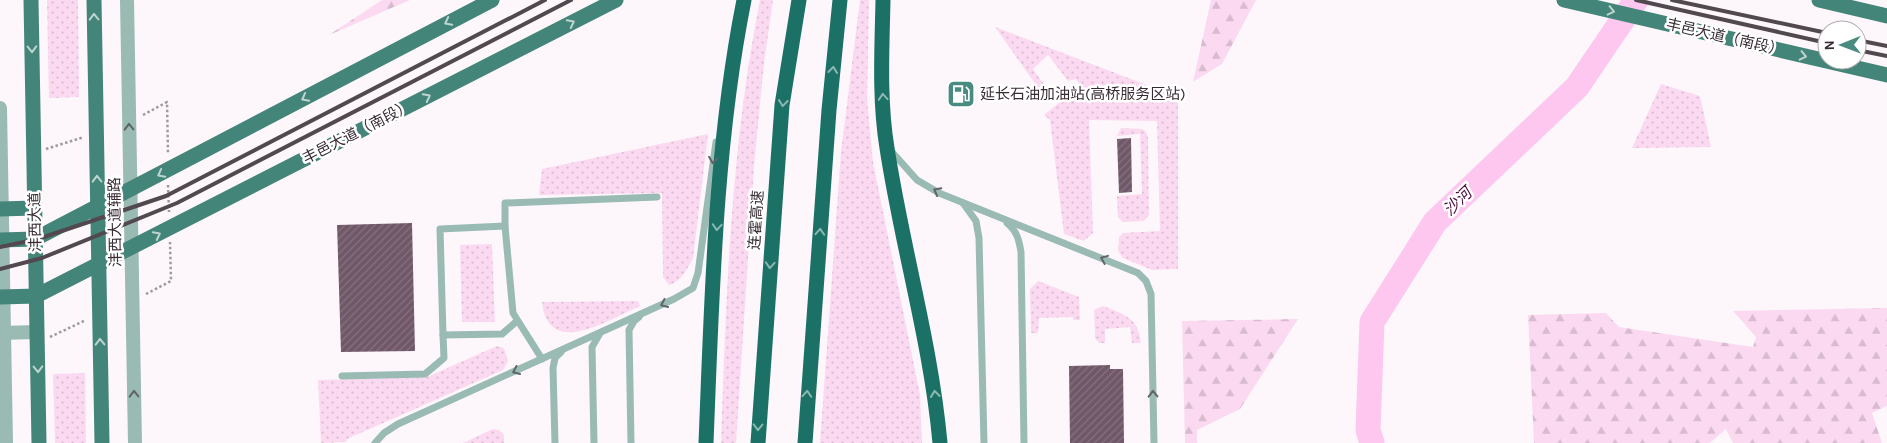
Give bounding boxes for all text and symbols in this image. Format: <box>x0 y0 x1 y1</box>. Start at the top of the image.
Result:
one-way arrow <box>1607 5 1616 16</box>
one-way arrow <box>89 13 99 20</box>
street label: 丰邑大道（南段） <box>1665 15 1785 59</box>
one-way arrow <box>445 16 454 26</box>
one-way arrow <box>566 19 575 29</box>
north arrow <box>1817 20 1867 70</box>
text: N <box>1821 40 1838 50</box>
one-way arrow <box>27 45 37 53</box>
one-way arrow <box>1799 50 1808 61</box>
one-way arrow <box>827 66 838 74</box>
fuel station icon: 延长石油加油站(高桥服务区站) <box>946 79 976 109</box>
place label: 延长石油加油站(高桥服务区站) <box>980 85 1186 103</box>
one-way arrow <box>301 92 310 102</box>
one-way arrow <box>421 93 430 103</box>
one-way arrow <box>877 93 888 101</box>
street label: 丰邑大道（南段） <box>299 97 415 167</box>
one-way arrow <box>778 99 789 107</box>
one-way arrow <box>124 123 134 130</box>
one-way arrow <box>709 156 719 165</box>
one-way arrow <box>158 168 167 178</box>
one-way arrow <box>92 175 102 183</box>
street label: 沣西大道辅路 <box>105 177 125 267</box>
water label: 沙河 <box>1439 181 1478 219</box>
one-way arrow <box>933 187 942 197</box>
street label: 连霍高速 <box>745 189 767 251</box>
street label: 沣西大道 <box>25 192 45 252</box>
one-way arrow <box>712 224 723 232</box>
one-way arrow <box>814 228 825 236</box>
one-way arrow <box>152 231 161 241</box>
one-way arrow <box>1100 255 1109 265</box>
one-way arrow <box>765 261 776 269</box>
one-way arrow <box>660 297 669 308</box>
one-way arrow <box>94 338 105 346</box>
one-way arrow <box>512 364 521 375</box>
one-way arrow <box>33 365 43 373</box>
one-way arrow <box>129 390 140 398</box>
one-way arrow <box>801 390 812 398</box>
one-way arrow <box>930 390 941 398</box>
one-way arrow <box>1148 390 1158 398</box>
one-way arrow <box>753 424 763 431</box>

